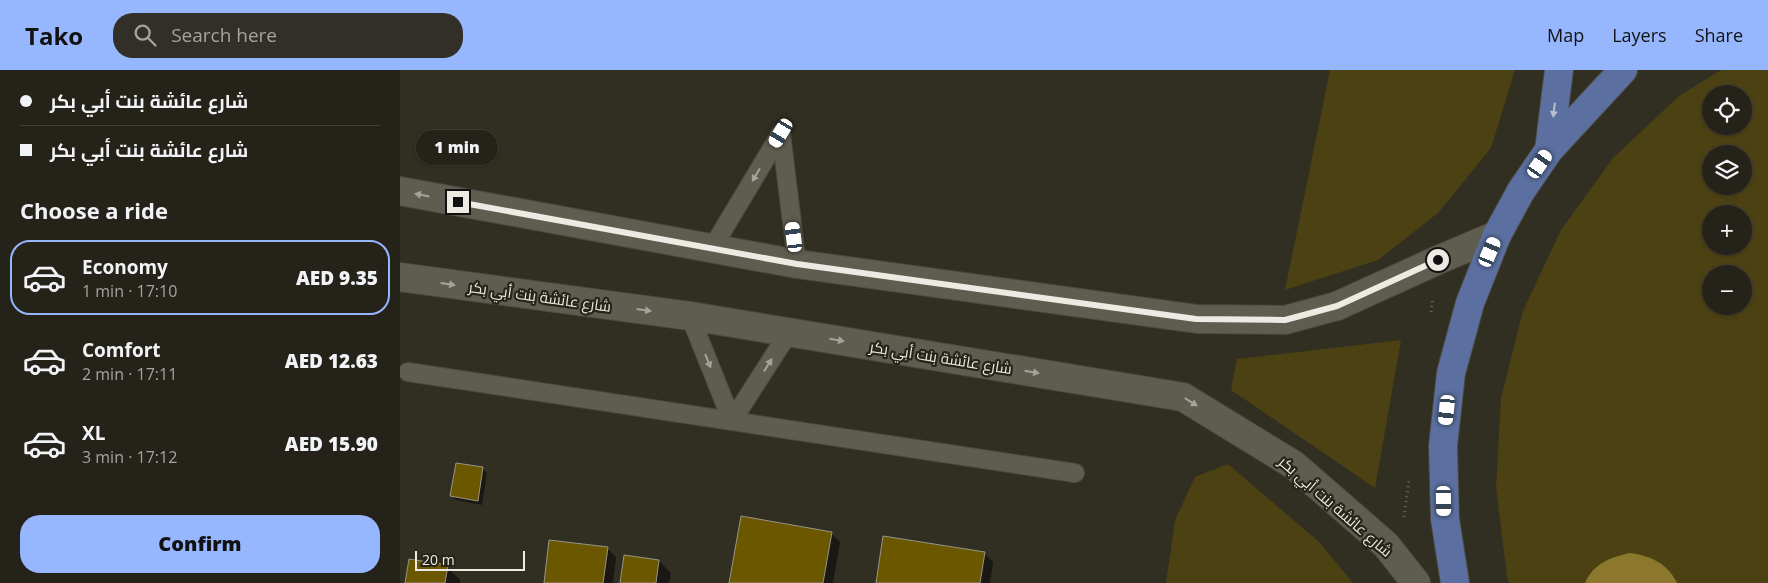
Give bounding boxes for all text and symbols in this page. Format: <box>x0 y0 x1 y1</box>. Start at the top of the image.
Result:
search box <box>113 13 463 58</box>
text: Tako <box>25 19 83 52</box>
icon: search <box>131 21 159 49</box>
text: Search here <box>171 22 277 48</box>
text: Map <box>1547 23 1584 47</box>
text: Layers <box>1612 23 1667 47</box>
text: Share <box>1695 23 1743 47</box>
map controls <box>1702 85 1752 315</box>
button: locate <box>1702 85 1752 135</box>
text: شارع عائشة بنت أبي بكر <box>50 88 248 114</box>
one-way arrow <box>1550 102 1558 118</box>
car <box>766 116 795 150</box>
callout: 1 min <box>417 129 499 164</box>
text: 1 min <box>434 136 480 158</box>
text: شارع عائشة بنت أبي بكر <box>50 137 248 163</box>
button: layers <box>1702 145 1752 195</box>
car <box>1525 147 1554 181</box>
one-way arrow <box>751 169 760 182</box>
one-way arrow <box>414 191 430 199</box>
route end <box>447 191 469 213</box>
text: Choose a ride <box>20 195 168 225</box>
button: + <box>1702 205 1752 255</box>
car <box>784 221 803 253</box>
car <box>1477 235 1502 269</box>
route start <box>1427 249 1449 271</box>
text: Economy <box>82 254 168 280</box>
icon: car <box>22 255 67 300</box>
text: AED 9.35 <box>296 265 378 291</box>
button: − <box>1702 265 1752 315</box>
street label: شارع عائشة بنت أبي بكر <box>466 276 613 319</box>
text: 1 min · 17:10 <box>82 280 177 302</box>
one-way arrow <box>441 280 457 288</box>
one-way arrow <box>636 306 652 314</box>
one-way arrow <box>829 336 845 344</box>
street label: شارع عائشة بنت أبي بكر <box>867 336 1014 381</box>
text: Comfort <box>82 337 161 363</box>
icon: car <box>22 338 67 383</box>
text: AED 12.63 <box>285 348 378 374</box>
one-way arrow <box>704 354 712 369</box>
one-way arrow <box>763 359 772 372</box>
text: 2 min · 17:11 <box>82 363 177 385</box>
one-way arrow <box>1024 368 1040 376</box>
car <box>1437 394 1456 426</box>
one-way arrow <box>1184 397 1198 406</box>
text: XL <box>82 420 105 446</box>
icon: car <box>22 421 67 466</box>
text: AED 15.90 <box>285 431 378 457</box>
text: 3 min · 17:12 <box>82 446 177 468</box>
street label: شارع عائشة بنت أبي بكر <box>1272 451 1397 563</box>
car <box>1436 486 1451 516</box>
button: Confirm <box>20 515 380 573</box>
scale bar <box>415 548 525 571</box>
text: 20 m <box>422 550 455 569</box>

